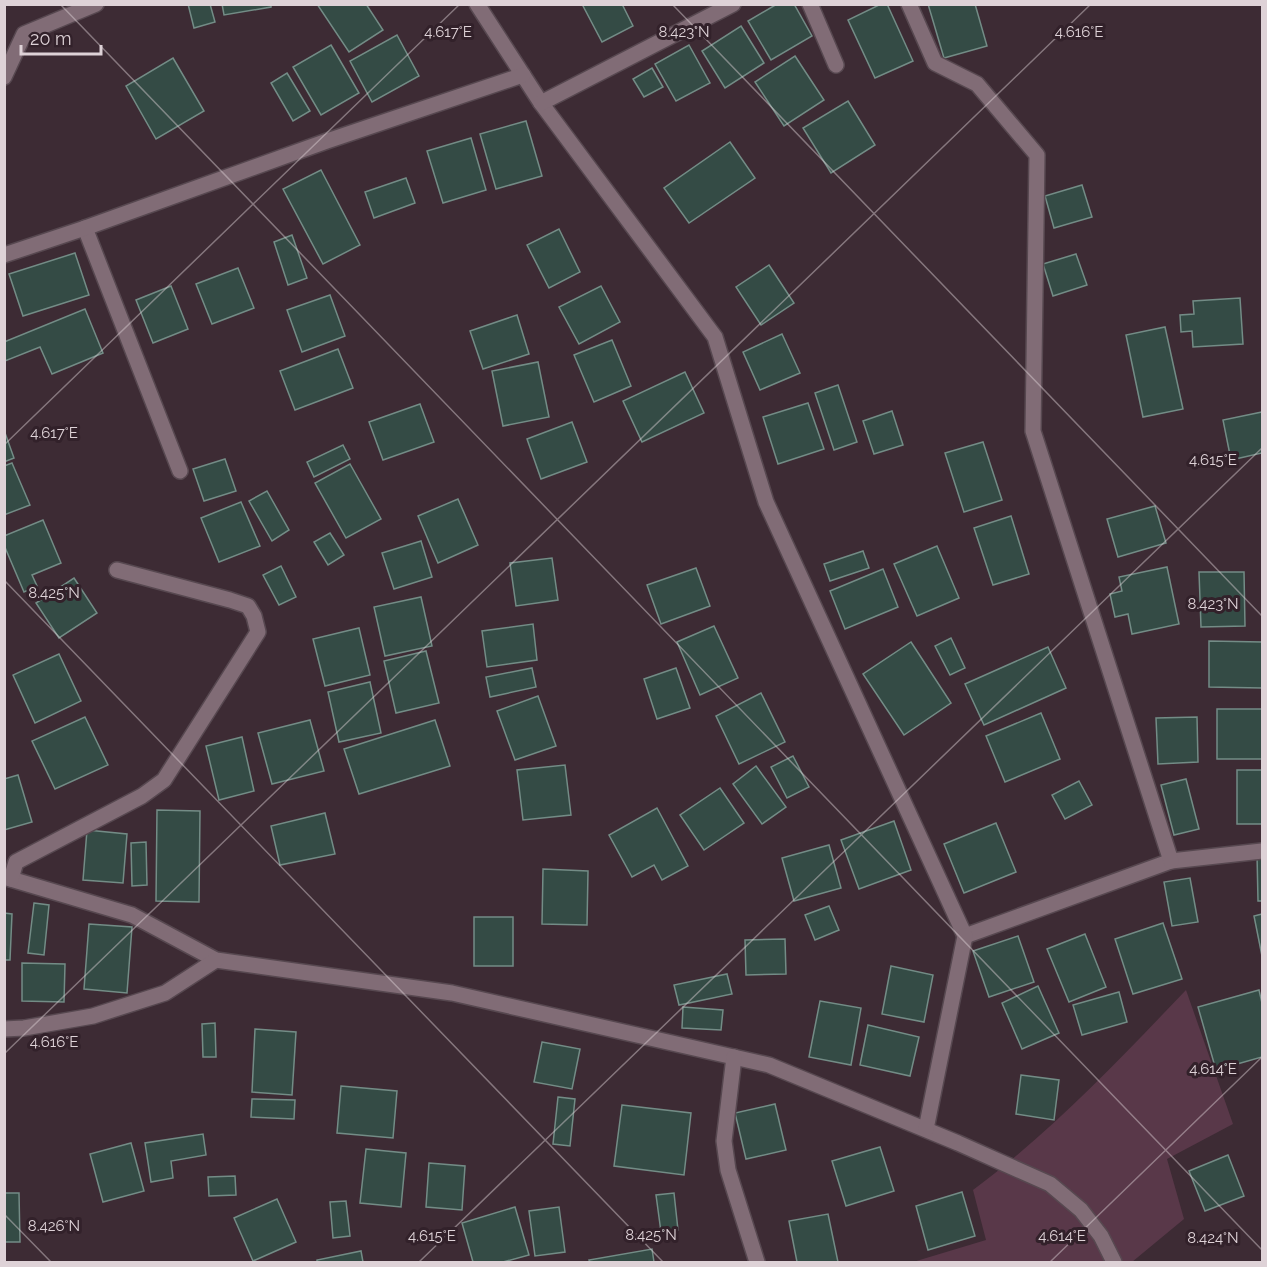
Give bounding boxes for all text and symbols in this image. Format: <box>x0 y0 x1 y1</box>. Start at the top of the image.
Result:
scale bar <box>21 18 100 56</box>
text: 4.617°E <box>424 23 472 41</box>
text: 8.423°N <box>659 23 709 41</box>
text: 4.616°E <box>1055 23 1103 41</box>
text: 20 m <box>30 28 72 49</box>
text: 4.617°E <box>30 424 78 442</box>
text: 4.615°E <box>1189 451 1237 469</box>
text: 8.425°N <box>28 584 80 602</box>
text: 8.423°N <box>1188 595 1238 613</box>
text: 4.616°E <box>30 1033 78 1051</box>
text: 4.614°E <box>1189 1060 1237 1078</box>
text: 8.426°N <box>28 1217 80 1235</box>
text: 8.425°N <box>625 1226 677 1244</box>
text: 4.615°E <box>408 1227 456 1245</box>
text: 4.614°E <box>1038 1227 1086 1245</box>
text: 8.424°N <box>1187 1229 1239 1247</box>

